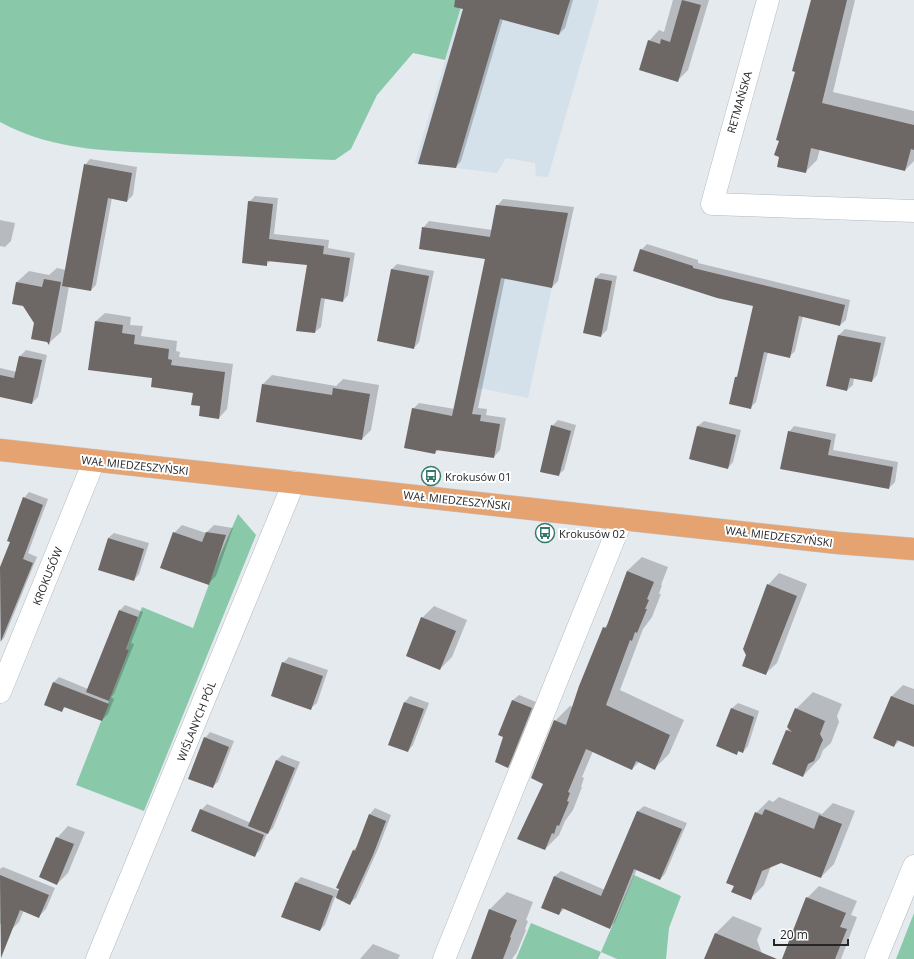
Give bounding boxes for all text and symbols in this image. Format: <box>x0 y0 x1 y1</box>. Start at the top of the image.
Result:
street label: RETMAŃSKA <box>723 69 755 135</box>
street label: WAŁ MIEDZESZYŃSKI <box>81 452 189 478</box>
bus stop icon: Krokusów 01 <box>420 465 442 487</box>
place label: Krokusów 01 <box>445 469 511 484</box>
street label: WAŁ MIEDZESZYŃSKI <box>403 487 511 513</box>
bus stop icon: Krokusów 02 <box>534 522 556 544</box>
street label: WAŁ MIEDZESZYŃSKI <box>725 522 833 550</box>
place label: Krokusów 02 <box>559 526 625 541</box>
street label: KROKUSÓW <box>29 545 65 607</box>
street label: WIŚLANYCH PÓL <box>173 678 219 763</box>
scale bar <box>774 921 848 947</box>
text: 20 m <box>780 926 808 943</box>

